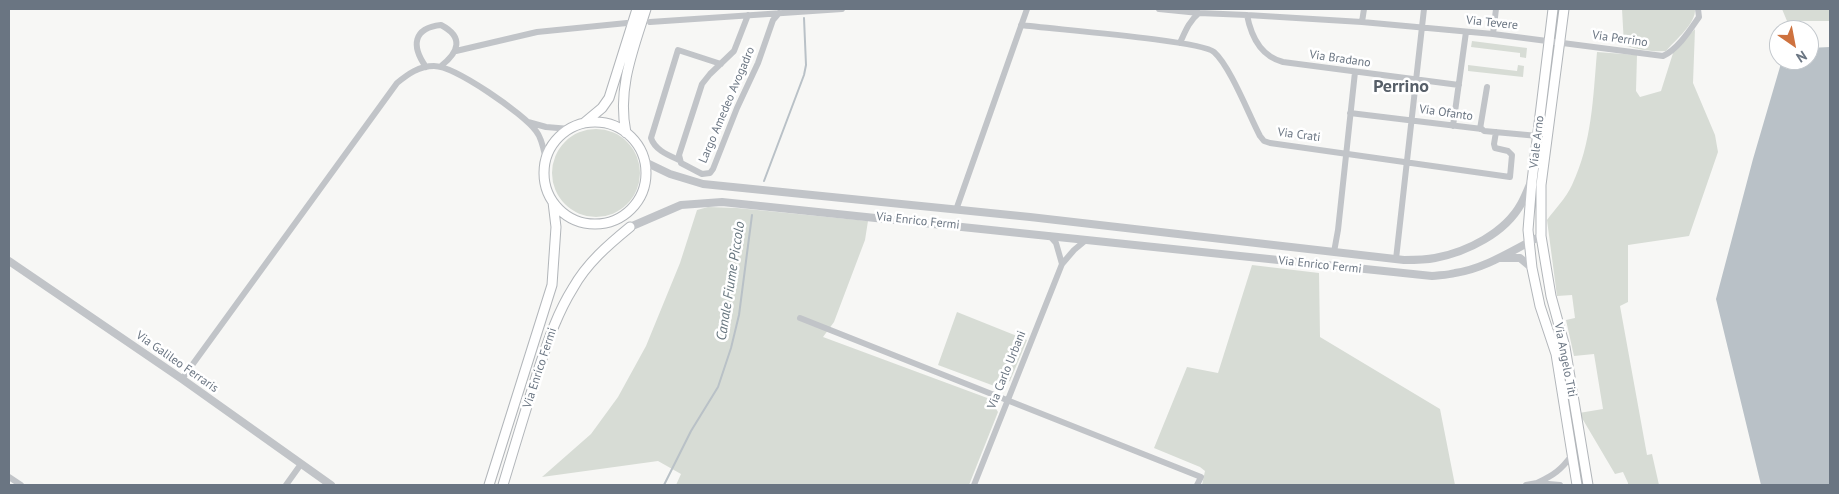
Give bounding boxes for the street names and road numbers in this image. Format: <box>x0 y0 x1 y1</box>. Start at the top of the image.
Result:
street label: Via Tevere <box>1465 13 1519 33</box>
street label: Via Perrino <box>1591 28 1649 50</box>
street label: Largo Amedeo Avogadro <box>696 45 758 165</box>
street label: Via Bradano <box>1308 48 1372 70</box>
street label: Via Ofanto <box>1418 102 1474 124</box>
street label: Viale Arno <box>1527 115 1547 169</box>
street label: Via Crati <box>1277 125 1321 145</box>
street label: Via Enrico Fermi <box>876 209 960 233</box>
street label: Via Enrico Fermi <box>1278 253 1362 277</box>
street label: Via Angelo Titi <box>1551 322 1579 398</box>
street label: Via Enrico Fermi <box>520 326 560 410</box>
street label: Via Galileo Ferraris <box>133 328 221 396</box>
street label: Via Carlo Urbani <box>985 329 1029 411</box>

